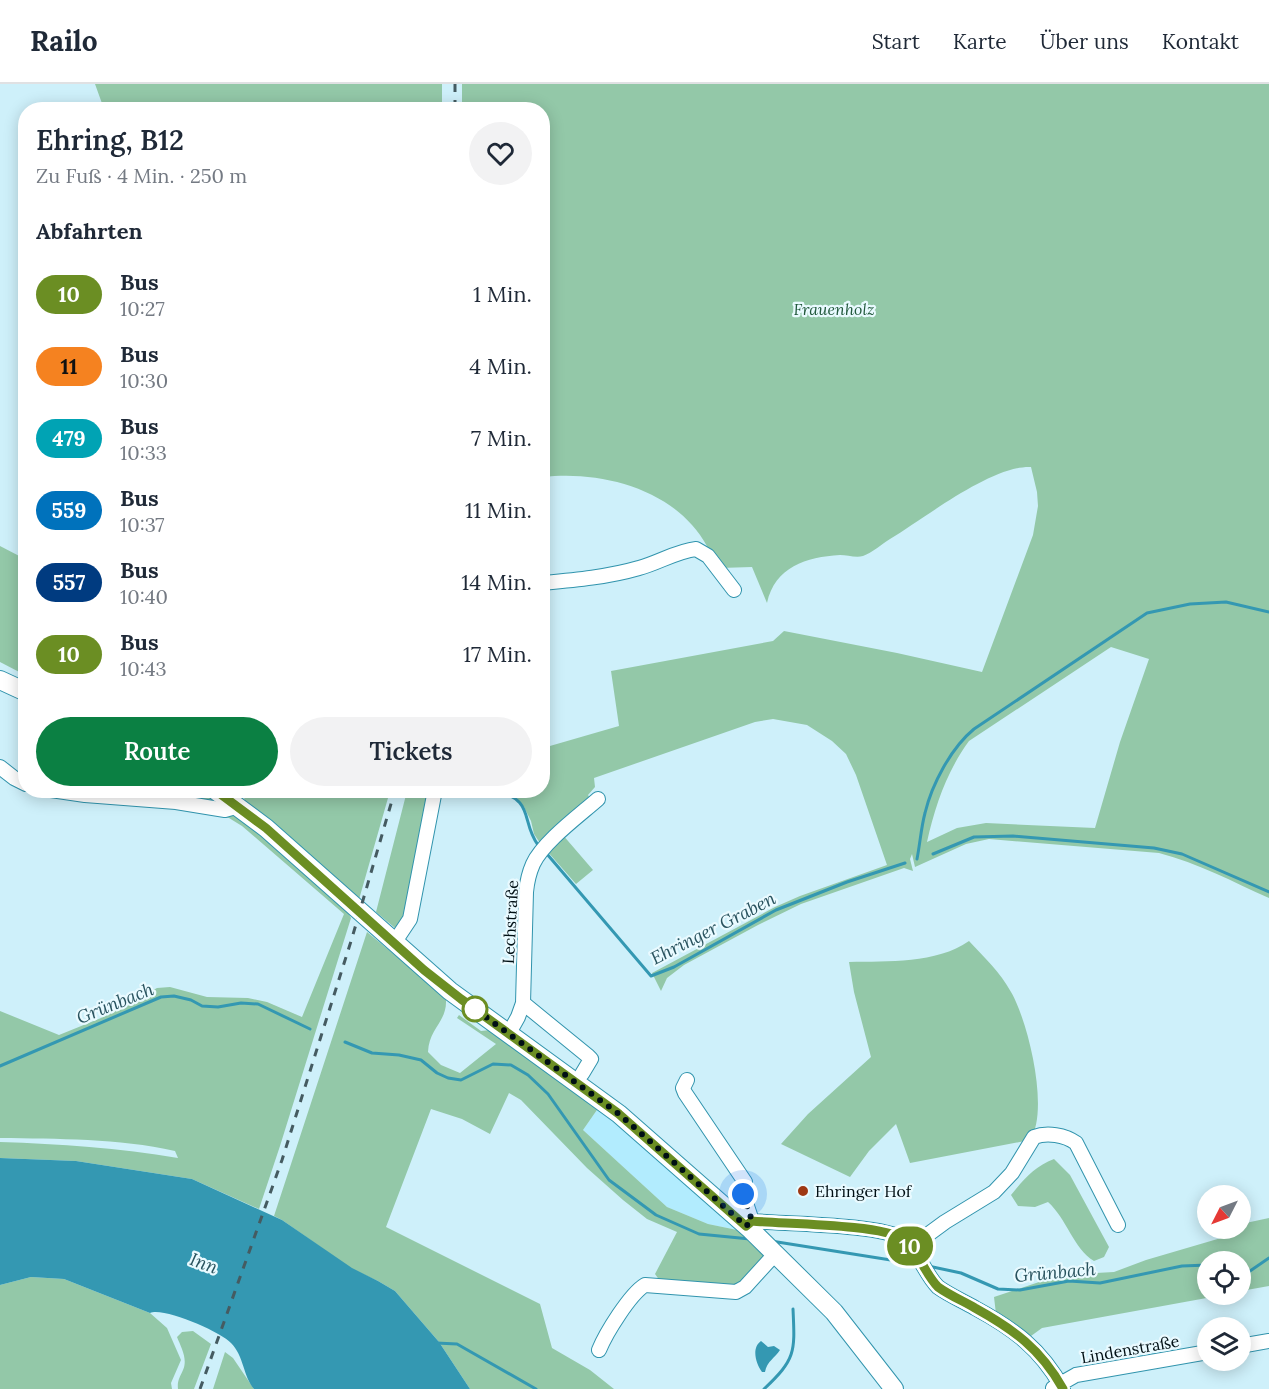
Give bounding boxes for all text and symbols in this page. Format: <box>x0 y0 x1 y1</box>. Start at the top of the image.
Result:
text: Railo <box>30 23 98 59</box>
text: Start <box>872 28 920 55</box>
text: Karte <box>953 28 1007 55</box>
text: Über uns <box>1040 28 1129 55</box>
text: Kontakt <box>1162 28 1239 55</box>
text: Ehring, B12 <box>36 122 184 158</box>
button: heart <box>469 122 532 185</box>
text: Zu Fuß · 4 Min. · 250 m <box>36 163 247 188</box>
text: Abfahrten <box>36 217 143 245</box>
text: Bus <box>120 268 159 296</box>
text: 1 Min. <box>473 280 532 308</box>
text: 10 <box>58 281 80 308</box>
text: 10:27 <box>120 296 165 321</box>
park label: Frauenholz <box>794 299 874 319</box>
text: Bus <box>120 340 159 368</box>
text: 4 Min. <box>469 352 532 380</box>
text: 11 <box>60 353 78 380</box>
text: 10:30 <box>120 368 168 393</box>
text: Bus <box>120 412 159 440</box>
text: 7 Min. <box>471 424 532 452</box>
text: 479 <box>52 425 86 452</box>
text: 10:33 <box>120 440 167 465</box>
text: Bus <box>120 484 159 512</box>
text: 11 Min. <box>465 496 532 524</box>
text: 559 <box>52 497 86 524</box>
text: 10:37 <box>120 512 165 537</box>
text: Bus <box>120 556 159 584</box>
text: 14 Min. <box>461 568 532 596</box>
text: 557 <box>53 569 85 596</box>
text: 10:40 <box>120 584 168 609</box>
text: Bus <box>120 628 159 656</box>
text: 17 Min. <box>463 640 532 668</box>
text: 10 <box>58 641 80 668</box>
text: 10:43 <box>120 656 167 681</box>
button: Route <box>36 717 278 786</box>
button: Tickets <box>290 717 532 786</box>
street label: Lechstraße <box>498 879 522 965</box>
water label: Ehringer Graben <box>647 887 779 969</box>
water label: Grünbach <box>73 977 158 1029</box>
unlabelled marker <box>462 996 488 1022</box>
your location <box>728 1179 758 1209</box>
place label: Ehringer Hof <box>815 1181 913 1201</box>
marker: Ehringer Hof <box>796 1184 810 1198</box>
north arrow <box>1197 1185 1251 1239</box>
map controls <box>1197 1185 1251 1371</box>
line badge: 10 <box>883 1226 937 1266</box>
text: 10 <box>899 1233 921 1260</box>
water label: Inn <box>187 1247 221 1279</box>
button: locate <box>1197 1251 1251 1305</box>
water label: Grünbach <box>1013 1257 1097 1287</box>
button: layers <box>1197 1317 1251 1371</box>
street label: Lindenstraße <box>1079 1330 1181 1368</box>

